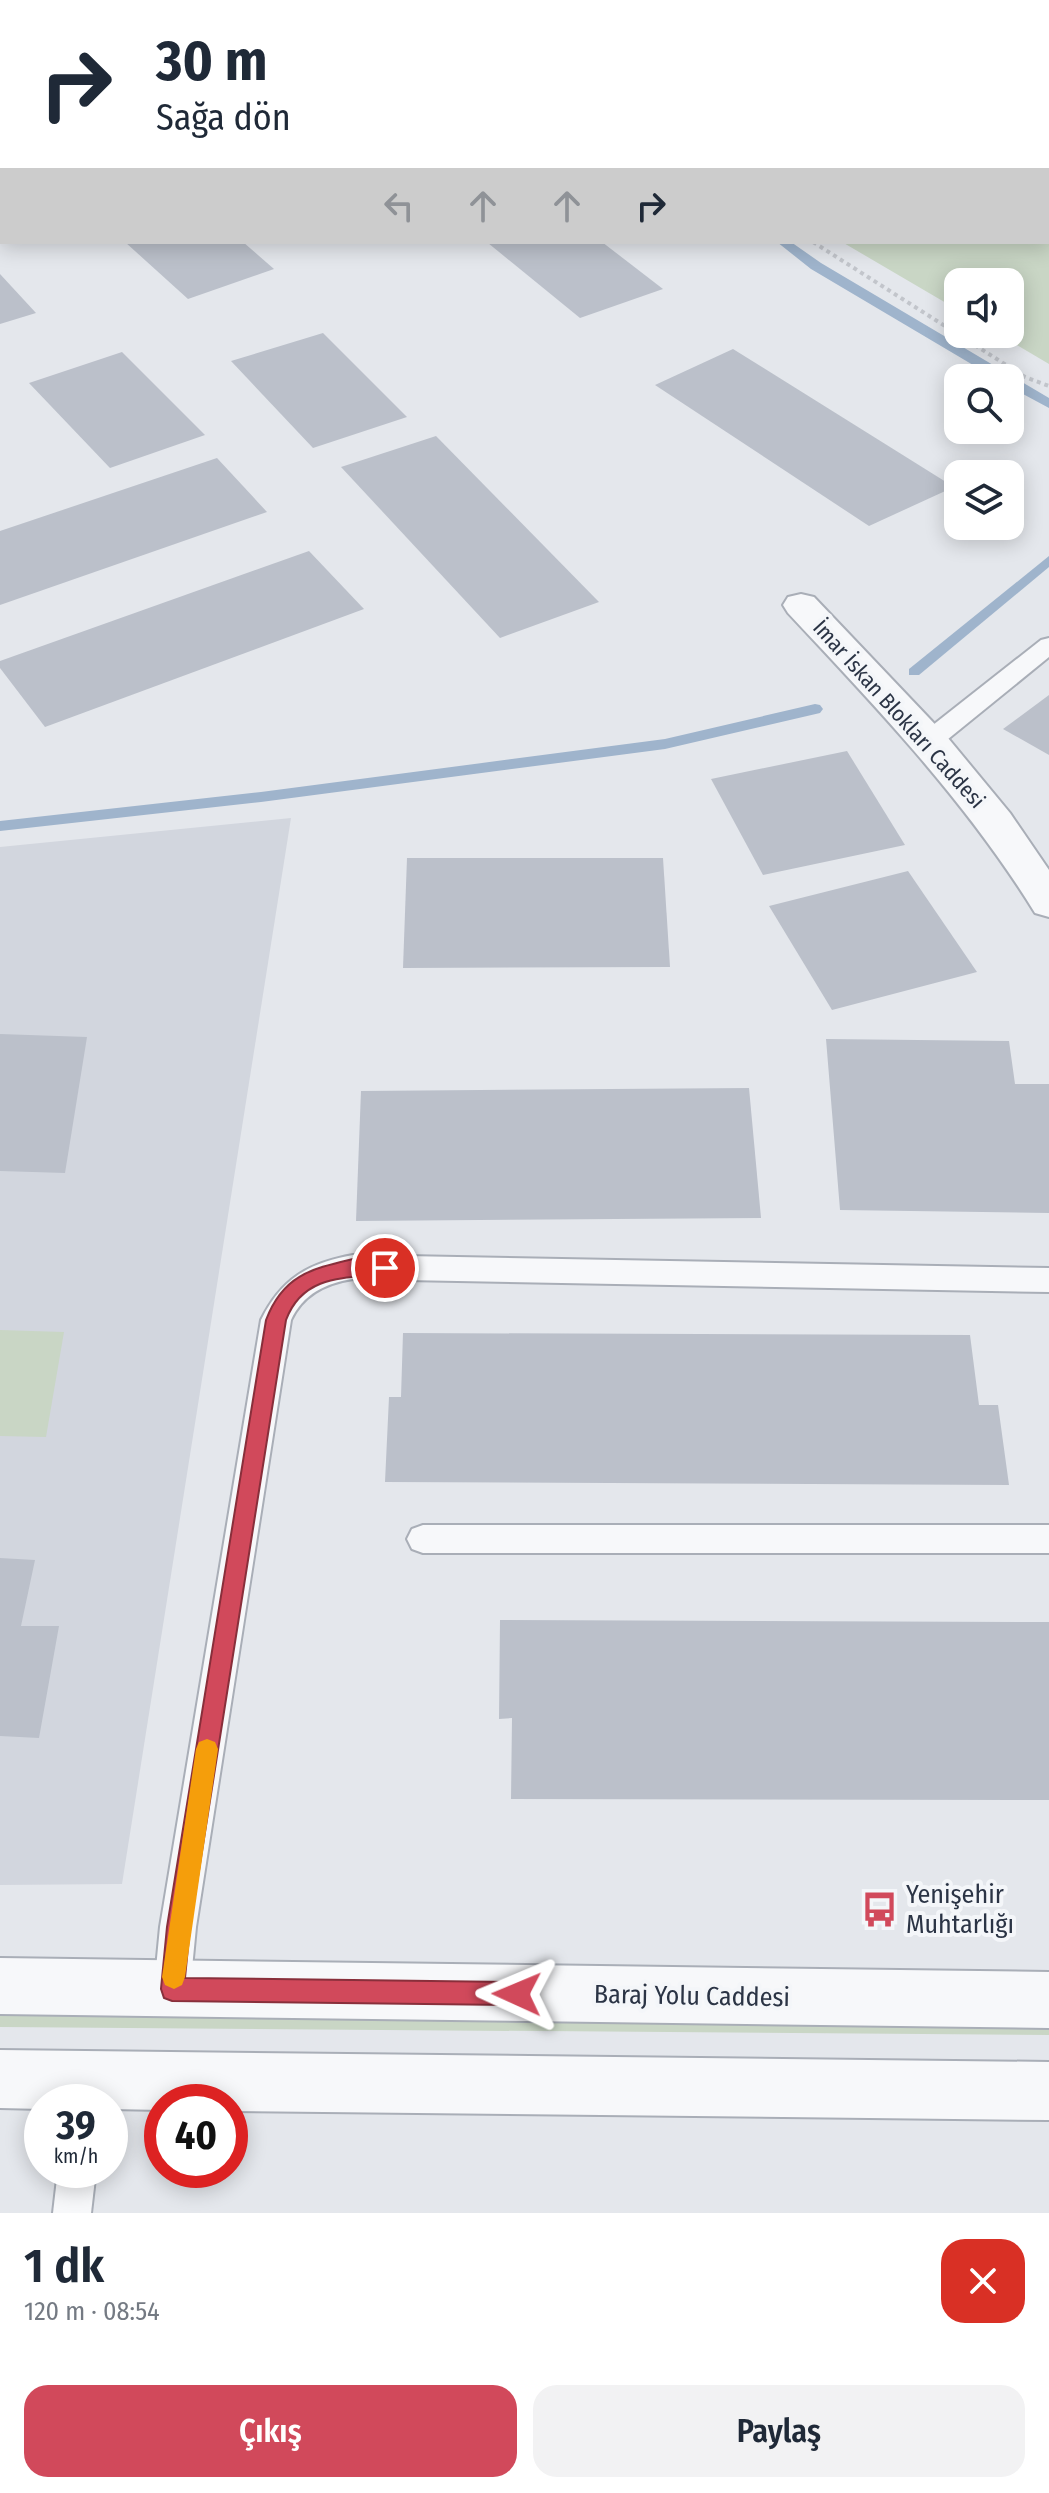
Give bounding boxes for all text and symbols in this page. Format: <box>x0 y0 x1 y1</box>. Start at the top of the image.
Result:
text: 30 m <box>156 28 267 95</box>
icon: right <box>24 32 128 136</box>
text: Sağa dön <box>156 96 291 140</box>
icon: left <box>377 184 421 228</box>
icon: ahead <box>461 184 505 228</box>
icon: ahead <box>545 184 589 228</box>
icon: right <box>629 184 673 228</box>
map controls <box>944 268 1024 540</box>
button: sound <box>944 268 1024 348</box>
button: search <box>944 364 1024 444</box>
button: layers <box>944 460 1024 540</box>
street label: İmar İskan Blokları Caddesi <box>807 614 991 814</box>
pin <box>351 1234 419 1302</box>
icon: arrive <box>363 1246 407 1290</box>
place label: Yenişehir Muhtarlığı <box>906 1879 1014 1940</box>
bus stop icon: Yenişehir Muhtarlığı <box>861 1890 899 1928</box>
position arrow <box>475 1952 559 2036</box>
street label: Baraj Yolu Caddesi <box>594 1979 790 2013</box>
speed limit sign: 40 <box>144 2084 248 2188</box>
text: 39 <box>56 2102 96 2150</box>
text: km/h <box>54 2144 98 2168</box>
text: 1 dk <box>24 2237 104 2295</box>
button: close <box>941 2239 1025 2323</box>
text: 120 m · 08:54 <box>24 2296 160 2327</box>
button: Çıkış <box>24 2385 517 2477</box>
button: Paylaş <box>533 2385 1025 2477</box>

